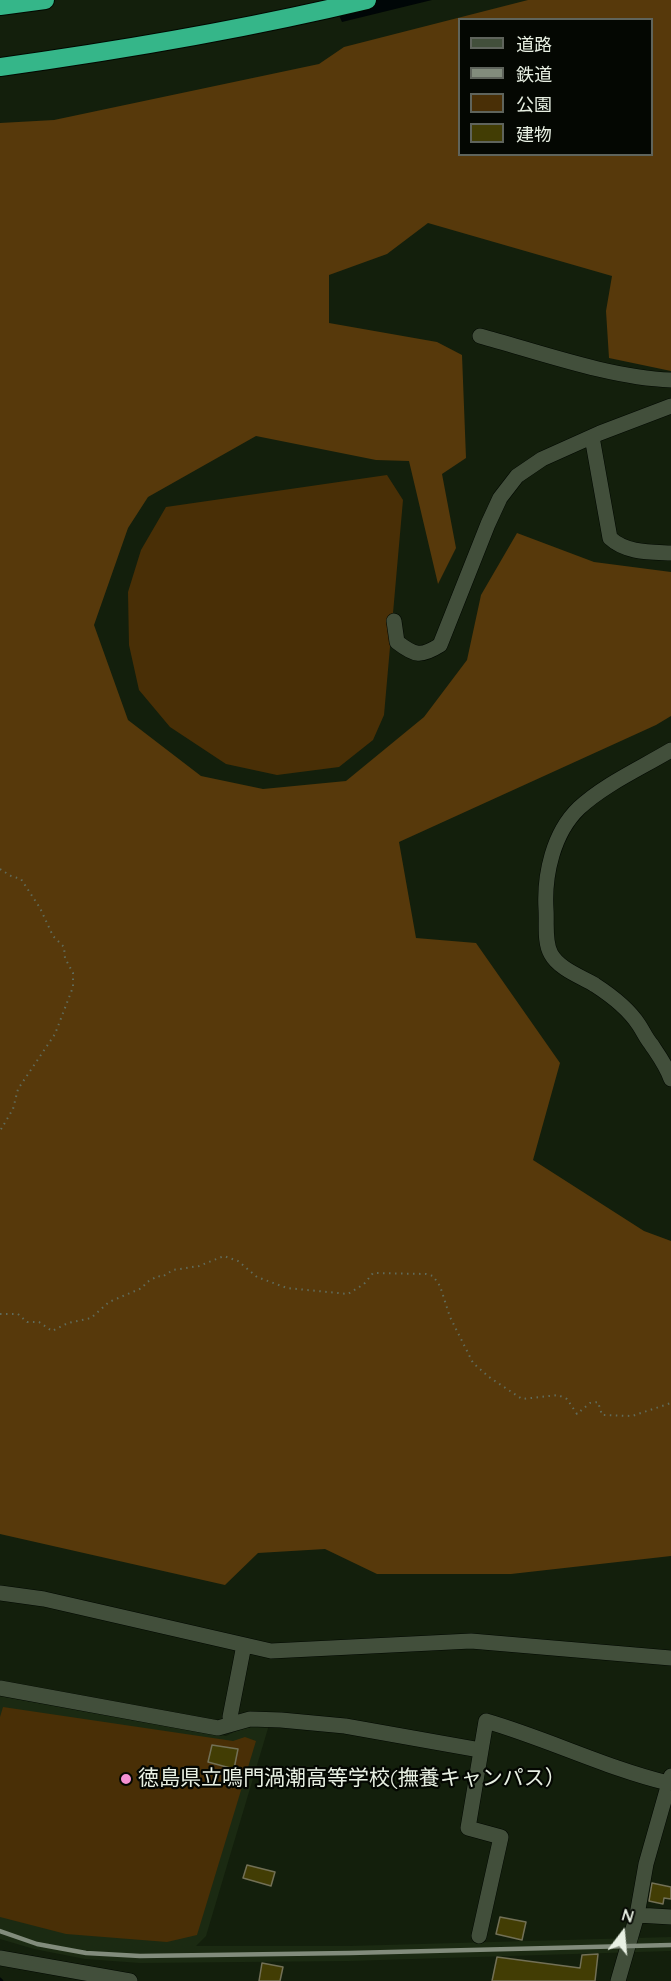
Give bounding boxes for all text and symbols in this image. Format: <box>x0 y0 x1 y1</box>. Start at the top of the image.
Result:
legend <box>458 18 653 156</box>
text: 道路 <box>516 33 552 56</box>
text: 鉄道 <box>516 63 552 86</box>
text: 公園 <box>516 93 552 116</box>
text: 建物 <box>516 123 552 146</box>
place label: 徳島県立鳴門渦潮高等学校(撫養キャンパス） <box>138 1766 566 1792</box>
marker: 徳島県立鳴門渦潮高等学校(撫養キャンパス） <box>119 1772 133 1786</box>
north arrow <box>593 1903 653 1963</box>
text: N <box>620 1904 636 1927</box>

